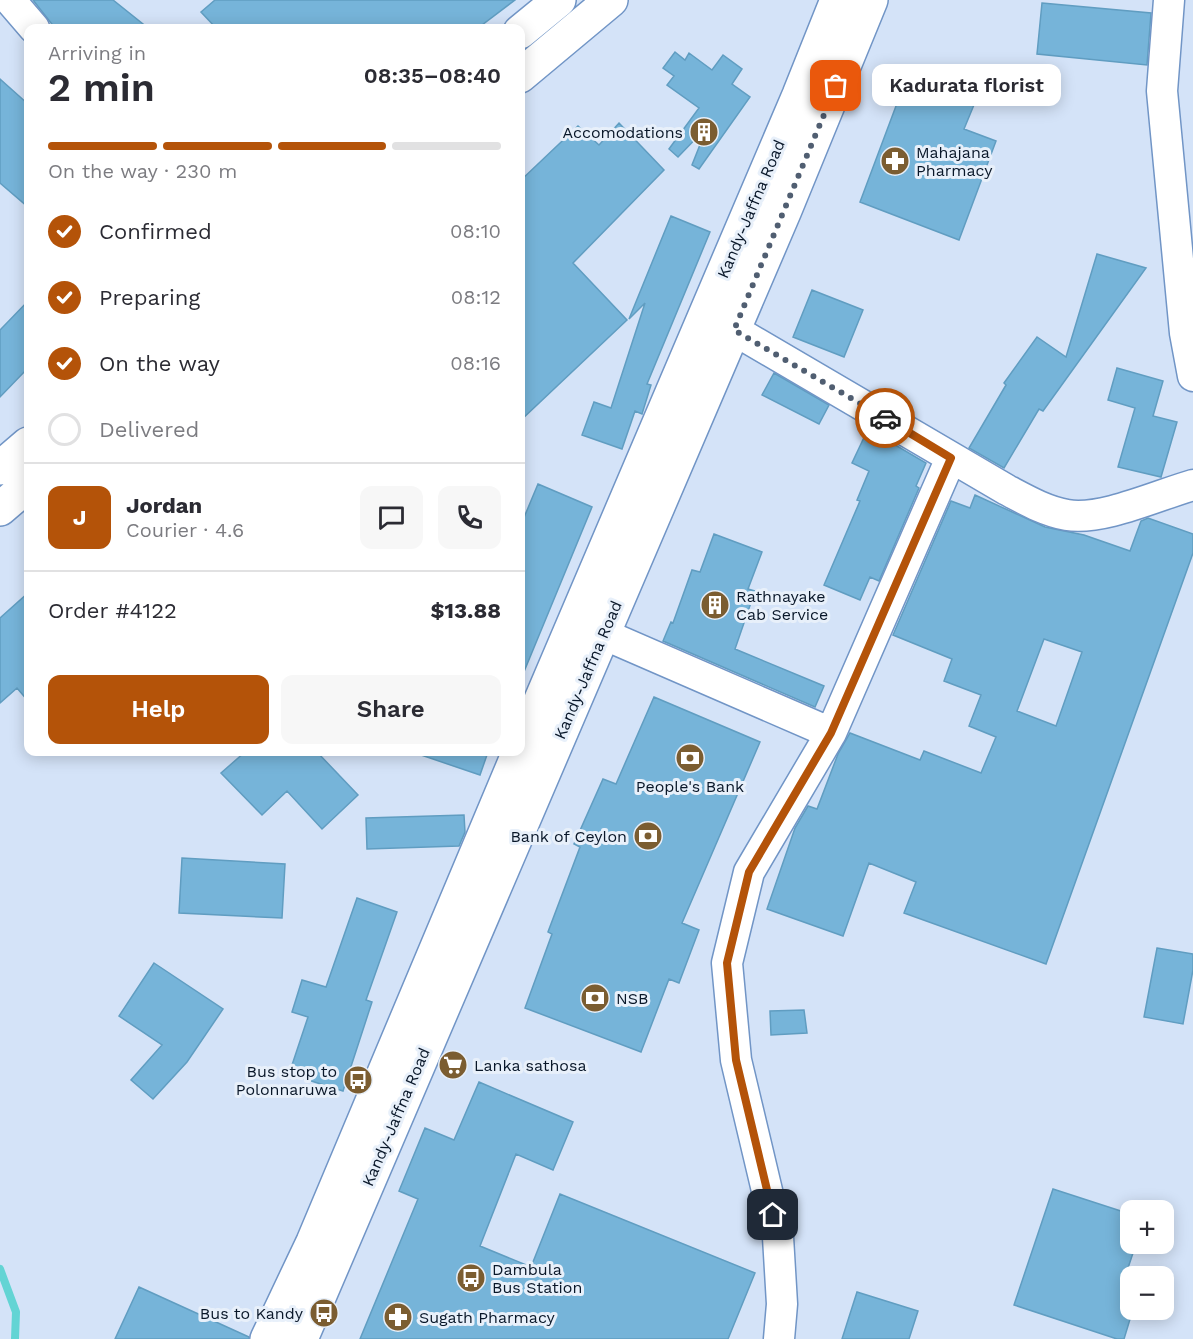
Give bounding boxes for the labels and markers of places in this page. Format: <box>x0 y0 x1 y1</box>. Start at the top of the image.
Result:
pin <box>810 60 861 111</box>
callout: Kadurata florist <box>872 65 1061 107</box>
building icon: Accomodations <box>688 116 720 148</box>
place label: Accomodations <box>563 123 683 142</box>
place label: Mahajana Pharmacy <box>916 143 993 180</box>
pharmacy icon: Mahajana Pharmacy <box>879 145 911 177</box>
place label: Rathnayake Cab Service <box>736 587 828 624</box>
building icon: Rathnayake Cab Service <box>699 589 731 621</box>
bank icon: People's Bank <box>674 742 706 774</box>
place label: People's Bank <box>636 777 744 796</box>
bank icon: Bank of Ceylon <box>632 820 664 852</box>
place label: Bank of Ceylon <box>510 827 627 846</box>
bank icon: NSB <box>579 982 611 1014</box>
place label: NSB <box>616 989 648 1008</box>
supermarket icon: Lanka sathosa <box>437 1049 469 1081</box>
place label: Lanka sathosa <box>474 1056 586 1075</box>
place label: Bus stop to Polonnaruwa <box>236 1062 337 1099</box>
bus stop icon: Bus stop to Polonnaruwa <box>342 1064 374 1096</box>
pin <box>747 1189 798 1240</box>
place label: Dambula Bus Station <box>492 1260 582 1297</box>
bus stop icon: Dambula Bus Station <box>455 1262 487 1294</box>
bus stop icon: Bus to Kandy <box>308 1297 340 1329</box>
pharmacy icon: Sugath Pharmacy <box>382 1301 414 1333</box>
place label: Bus to Kandy <box>200 1304 304 1323</box>
place label: Sugath Pharmacy <box>419 1308 556 1327</box>

